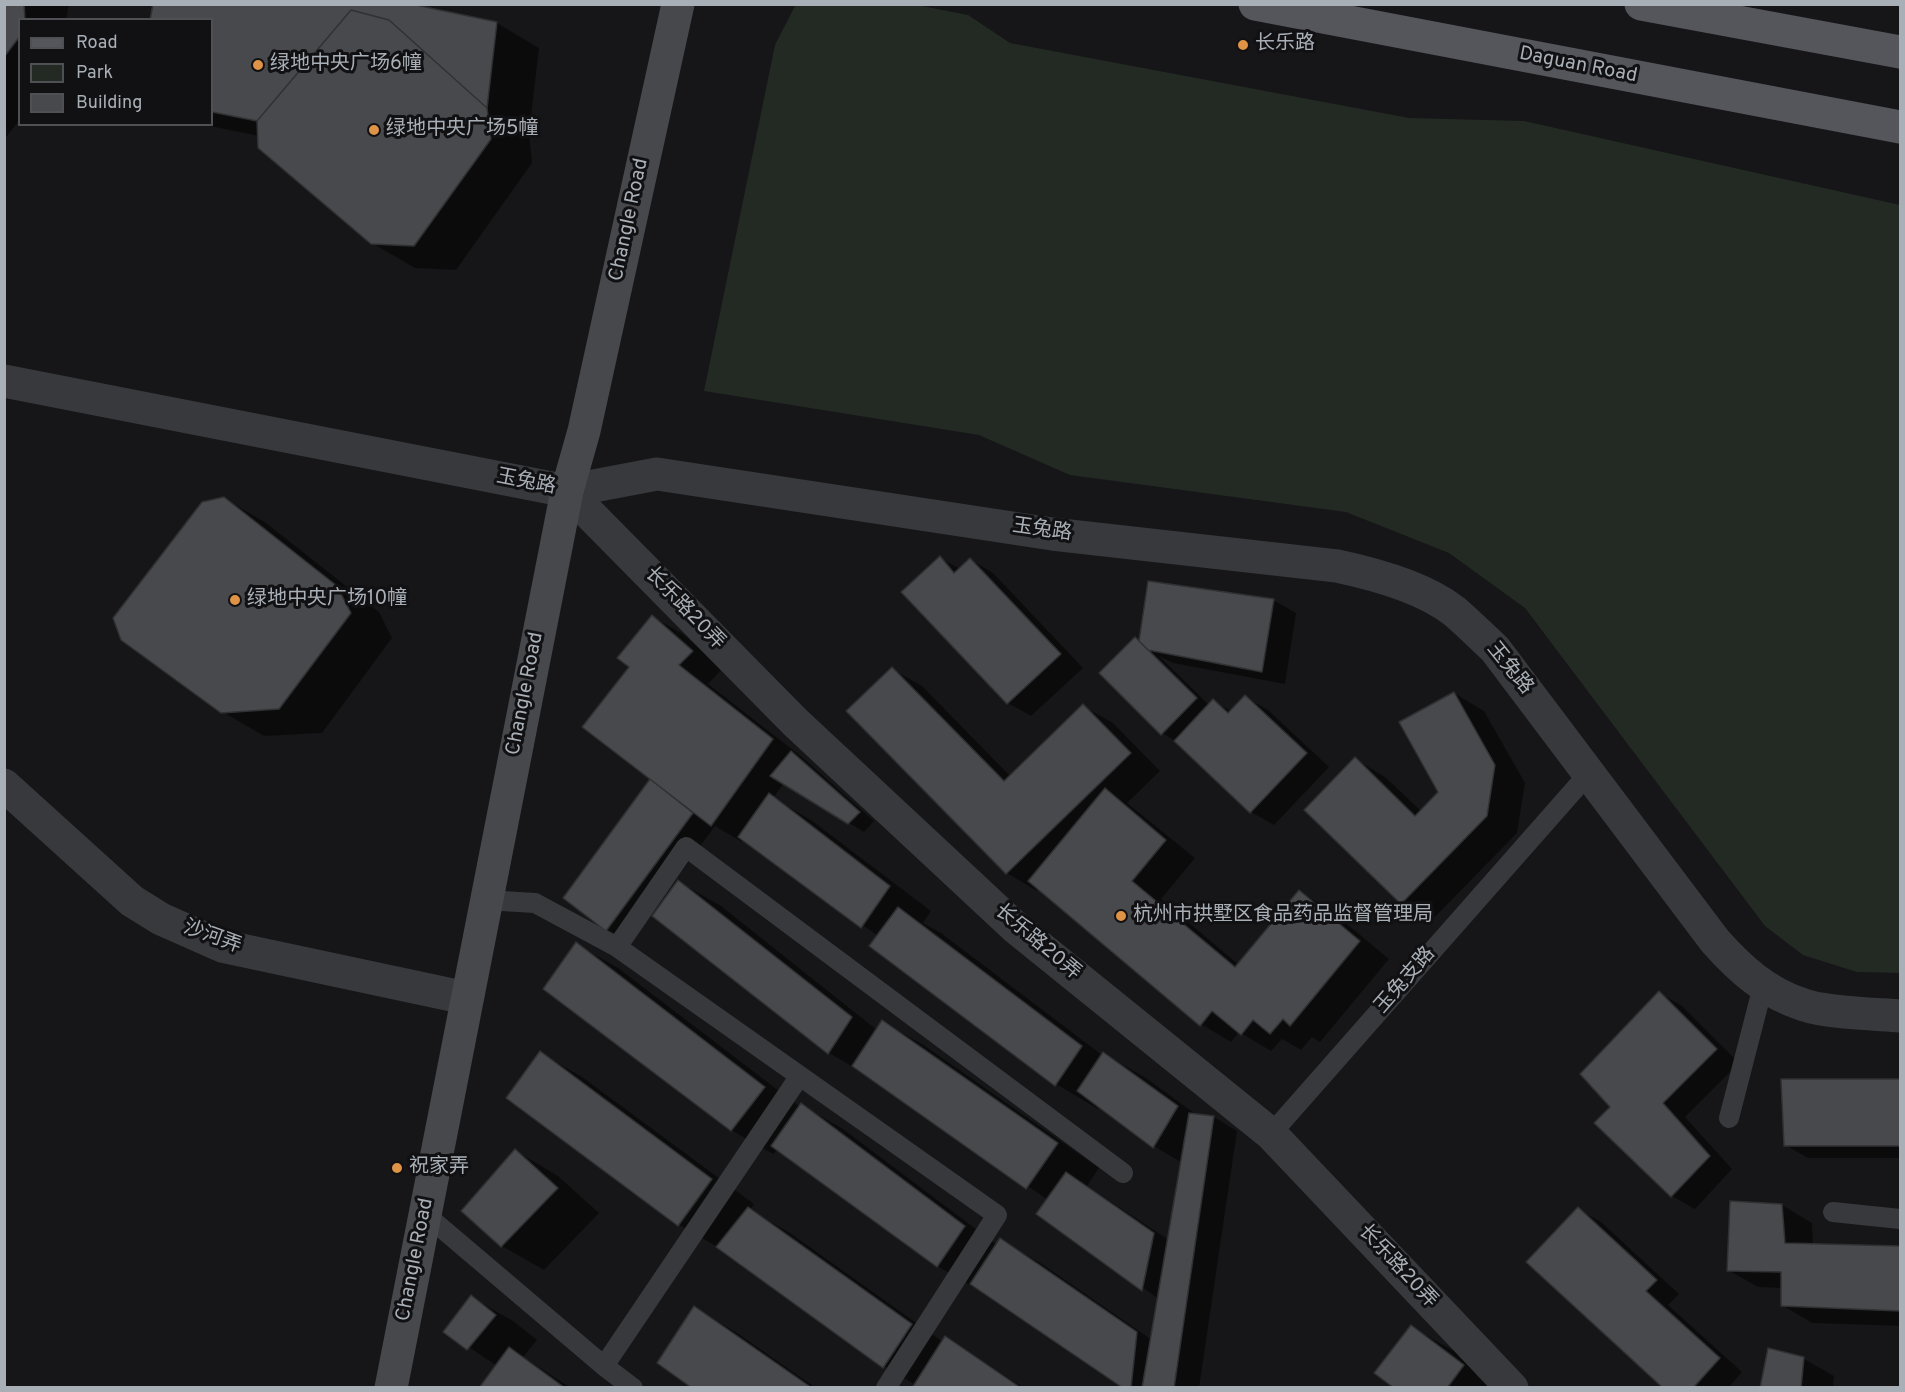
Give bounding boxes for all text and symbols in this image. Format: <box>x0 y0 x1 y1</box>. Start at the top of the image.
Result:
legend <box>18 18 213 126</box>
text: Road <box>76 32 118 55</box>
place label: 长乐路 <box>1255 33 1315 57</box>
marker: 长乐路 <box>1236 38 1250 52</box>
street label: Daguan Road <box>1517 43 1639 89</box>
place label: 绿地中央广场6幢 <box>270 53 422 77</box>
marker: 绿地中央广场6幢 <box>251 58 265 72</box>
text: Park <box>76 62 113 85</box>
text: Building <box>76 92 142 115</box>
place label: 绿地中央广场5幢 <box>386 118 538 142</box>
marker: 绿地中央广场5幢 <box>367 123 381 137</box>
street label: Changle Road <box>605 156 655 284</box>
street label: 玉兔路 <box>494 465 558 501</box>
street label: 玉兔路 <box>1011 515 1073 547</box>
street label: 长乐路20弄 <box>639 563 729 655</box>
place label: 绿地中央广场10幢 <box>247 588 407 612</box>
marker: 绿地中央广场10幢 <box>228 593 242 607</box>
street label: Changle Road <box>502 630 550 758</box>
street label: 玉兔路 <box>1481 638 1537 700</box>
street label: 长乐路20弄 <box>989 900 1085 986</box>
place label: 杭州市拱墅区食品药品监督管理局 <box>1133 904 1433 928</box>
marker: 杭州市拱墅区食品药品监督管理局 <box>1114 909 1128 923</box>
street label: 沙河弄 <box>180 916 244 960</box>
street label: 玉兔支路 <box>1371 943 1441 1019</box>
place label: 祝家弄 <box>409 1156 469 1180</box>
marker: 祝家弄 <box>390 1161 404 1175</box>
street label: Changle Road <box>392 1196 440 1324</box>
street label: 长乐路20弄 <box>1352 1220 1442 1314</box>

